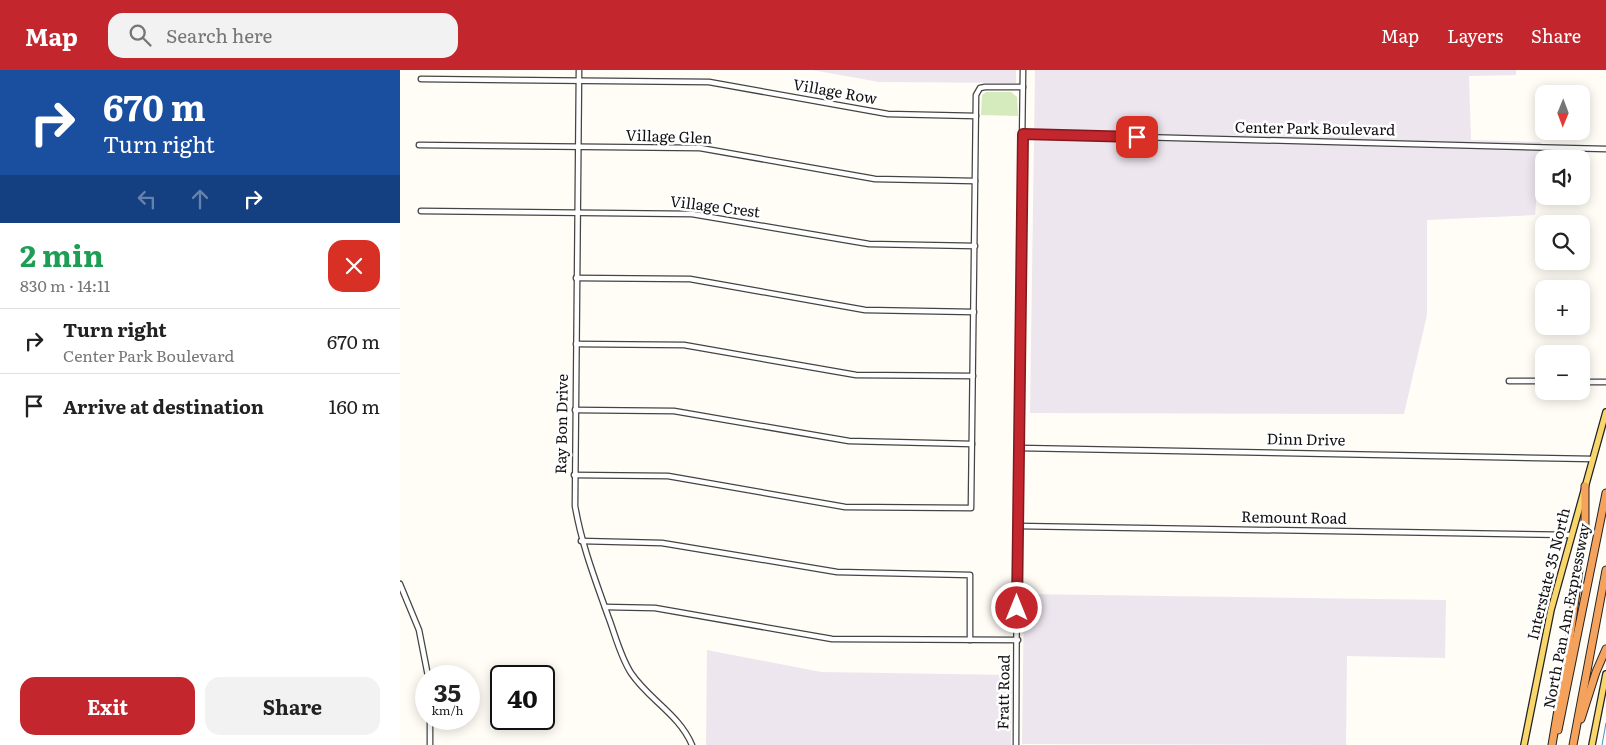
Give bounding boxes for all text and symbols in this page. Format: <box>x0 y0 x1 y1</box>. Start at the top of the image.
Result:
search box <box>108 13 458 58</box>
text: Map <box>25 18 78 53</box>
icon: search <box>126 21 154 49</box>
text: Search here <box>166 21 272 49</box>
text: Map <box>1381 22 1419 49</box>
text: Layers <box>1447 22 1503 49</box>
text: Share <box>1531 22 1581 49</box>
street label: Village Row <box>792 72 879 109</box>
text: 670 m <box>103 80 206 132</box>
north arrow <box>1535 85 1590 140</box>
map controls <box>1535 85 1590 400</box>
icon: right <box>20 90 85 155</box>
street label: Center Park Boulevard <box>1235 115 1395 140</box>
pin <box>1116 116 1158 158</box>
street label: Village Glen <box>625 122 713 149</box>
icon: arrive <box>1123 123 1151 151</box>
text: Turn right <box>103 127 215 160</box>
button: sound <box>1535 150 1590 205</box>
icon: left <box>133 185 161 213</box>
icon: ahead <box>186 185 214 213</box>
icon: right <box>239 185 267 213</box>
street label: Village Crest <box>669 189 762 222</box>
button: search <box>1535 215 1590 270</box>
text: 2 min <box>20 232 104 276</box>
button: close <box>328 240 380 292</box>
text: 830 m · 14:11 <box>20 273 110 297</box>
button: + <box>1535 280 1590 335</box>
text: Turn right <box>63 315 167 343</box>
icon: right <box>20 327 48 355</box>
text: 670 m <box>327 327 380 355</box>
text: Center Park Boulevard <box>63 343 234 367</box>
button: − <box>1535 345 1590 400</box>
street label: Ray Bon Drive <box>548 373 573 474</box>
icon: arrive <box>20 392 48 420</box>
text: Arrive at destination <box>63 392 264 420</box>
text: 160 m <box>329 392 380 420</box>
street label: Dinn Drive <box>1267 426 1346 451</box>
street label: Remount Road <box>1241 504 1347 529</box>
street label: Interstate 35 North <box>1520 505 1575 642</box>
street label: North Pan Am Expressway <box>1536 521 1595 710</box>
position arrow <box>990 581 1042 633</box>
street label: Fratt Road <box>990 654 1015 730</box>
speed limit sign: 40 <box>490 665 555 730</box>
text: 35 <box>434 673 461 710</box>
button: Exit <box>20 677 195 735</box>
button: Share <box>205 677 380 735</box>
text: km/h <box>432 701 463 719</box>

